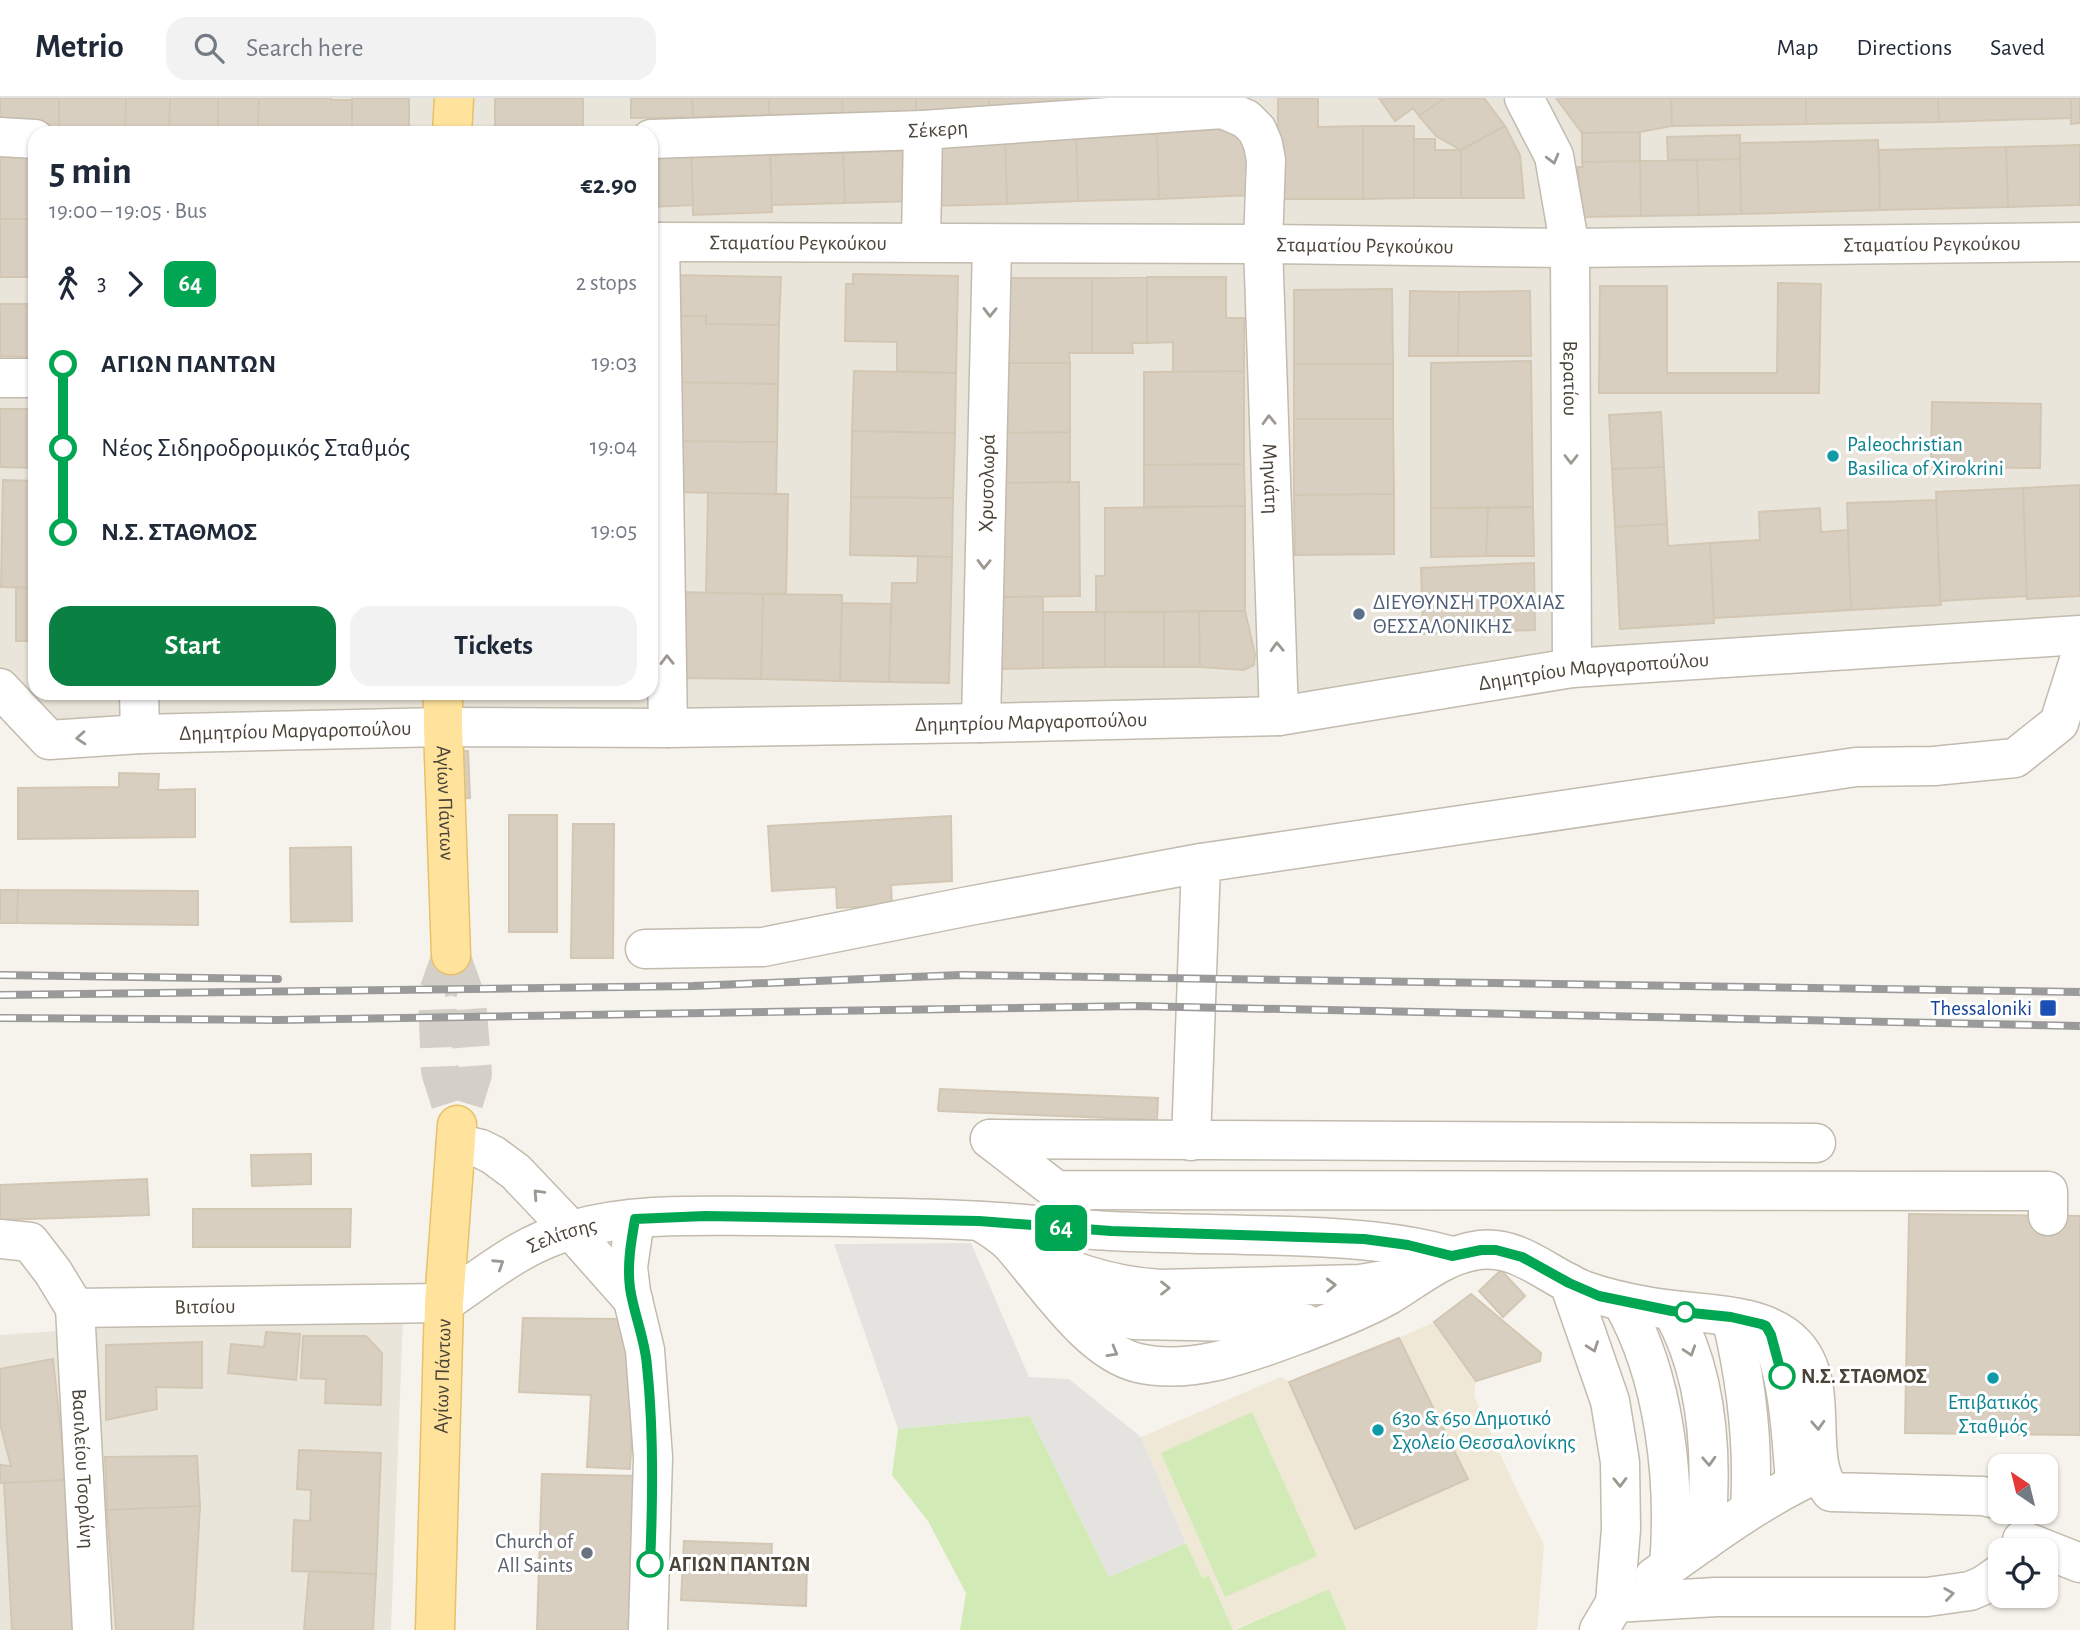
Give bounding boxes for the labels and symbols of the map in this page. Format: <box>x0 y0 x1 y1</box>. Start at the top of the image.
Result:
street label: Σέκερη <box>907 116 968 141</box>
one-way arrow <box>1545 153 1560 165</box>
street label: Σταματίου Ρεγκούκου <box>709 232 887 253</box>
street label: Σταματίου Ρεγκούκου <box>1843 232 2021 255</box>
street label: Σταματίου Ρεγκούκου <box>1276 234 1454 257</box>
one-way arrow <box>982 307 998 318</box>
street label: Βερατίου <box>1560 340 1581 416</box>
one-way arrow <box>1262 414 1277 425</box>
street label: Χρυσολωρά <box>975 434 998 533</box>
place label: Paleochristian Basilica of Xirokrini <box>1847 434 2004 479</box>
street label: Μηνιάτη <box>1259 443 1283 515</box>
marker: Paleochristian Basilica of Xirokrini <box>1825 448 1841 464</box>
one-way arrow <box>1563 454 1579 464</box>
one-way arrow <box>977 559 992 570</box>
place label: ΔΙΕΥΘΥΝΣΗ ΤΡΟΧΑΙΑΣ ΘΕΣΣΑΛΟΝΙΚΗΣ <box>1373 592 1565 637</box>
marker: ΔΙΕΥΘΥΝΣΗ ΤΡΟΧΑΙΑΣ ΘΕΣΣΑΛΟΝΙΚΗΣ <box>1351 606 1367 622</box>
one-way arrow <box>1269 642 1284 653</box>
street label: Δημητρίου Μαργαροπούλου <box>1477 649 1710 694</box>
one-way arrow <box>659 654 675 665</box>
street label: Δημητρίου Μαργαροπούλου <box>915 709 1148 735</box>
street label: Δημητρίου Μαργαροπούλου <box>179 717 412 744</box>
one-way arrow <box>75 730 86 745</box>
street label: Αγίων Πάντων <box>433 745 458 861</box>
place label: Thessaloniki <box>1930 998 2032 1019</box>
marker: Thessaloniki <box>2038 998 2058 1018</box>
one-way arrow <box>534 1190 547 1203</box>
line badge: 64 <box>1030 1205 1092 1251</box>
street label: Σελίτσης <box>523 1214 598 1257</box>
one-way arrow <box>492 1259 505 1272</box>
one-way arrow <box>1326 1278 1337 1293</box>
one-way arrow <box>1160 1280 1171 1296</box>
street label: Βιτσίου <box>174 1295 236 1317</box>
unlabelled marker <box>1675 1302 1695 1322</box>
street label: Αγίων Πάντων <box>430 1318 454 1434</box>
one-way arrow <box>1584 1341 1598 1353</box>
one-way arrow <box>1105 1344 1118 1357</box>
one-way arrow <box>1682 1344 1696 1357</box>
marker: Ν.Σ. ΣΤΑΘΜΟΣ <box>1769 1363 1795 1389</box>
place label: Ν.Σ. ΣΤΑΘΜΟΣ <box>1801 1366 1927 1387</box>
marker: Επιβατικός Σταθμός <box>1985 1370 2001 1386</box>
street label: Βασιλείου Τσορλίνη <box>69 1388 98 1549</box>
place label: Επιβατικός Σταθμός <box>1948 1392 2038 1437</box>
place label: 63ο & 65o Δημοτικό Σχολείο Θεσσαλονίκης <box>1392 1408 1576 1453</box>
one-way arrow <box>1810 1420 1825 1431</box>
marker: 63ο & 65o Δημοτικό Σχολείο Θεσσαλονίκης <box>1370 1422 1386 1438</box>
north arrow <box>1988 1454 2058 1524</box>
one-way arrow <box>1701 1456 1716 1467</box>
one-way arrow <box>1613 1477 1628 1488</box>
place label: Church of All Saints <box>495 1531 575 1576</box>
marker: Church of All Saints <box>579 1545 595 1561</box>
marker: ΑΓΙΩΝ ΠΑΝΤΩΝ <box>637 1551 663 1577</box>
place label: ΑΓΙΩΝ ΠΑΝΤΩΝ <box>669 1554 811 1575</box>
one-way arrow <box>1943 1587 1955 1602</box>

